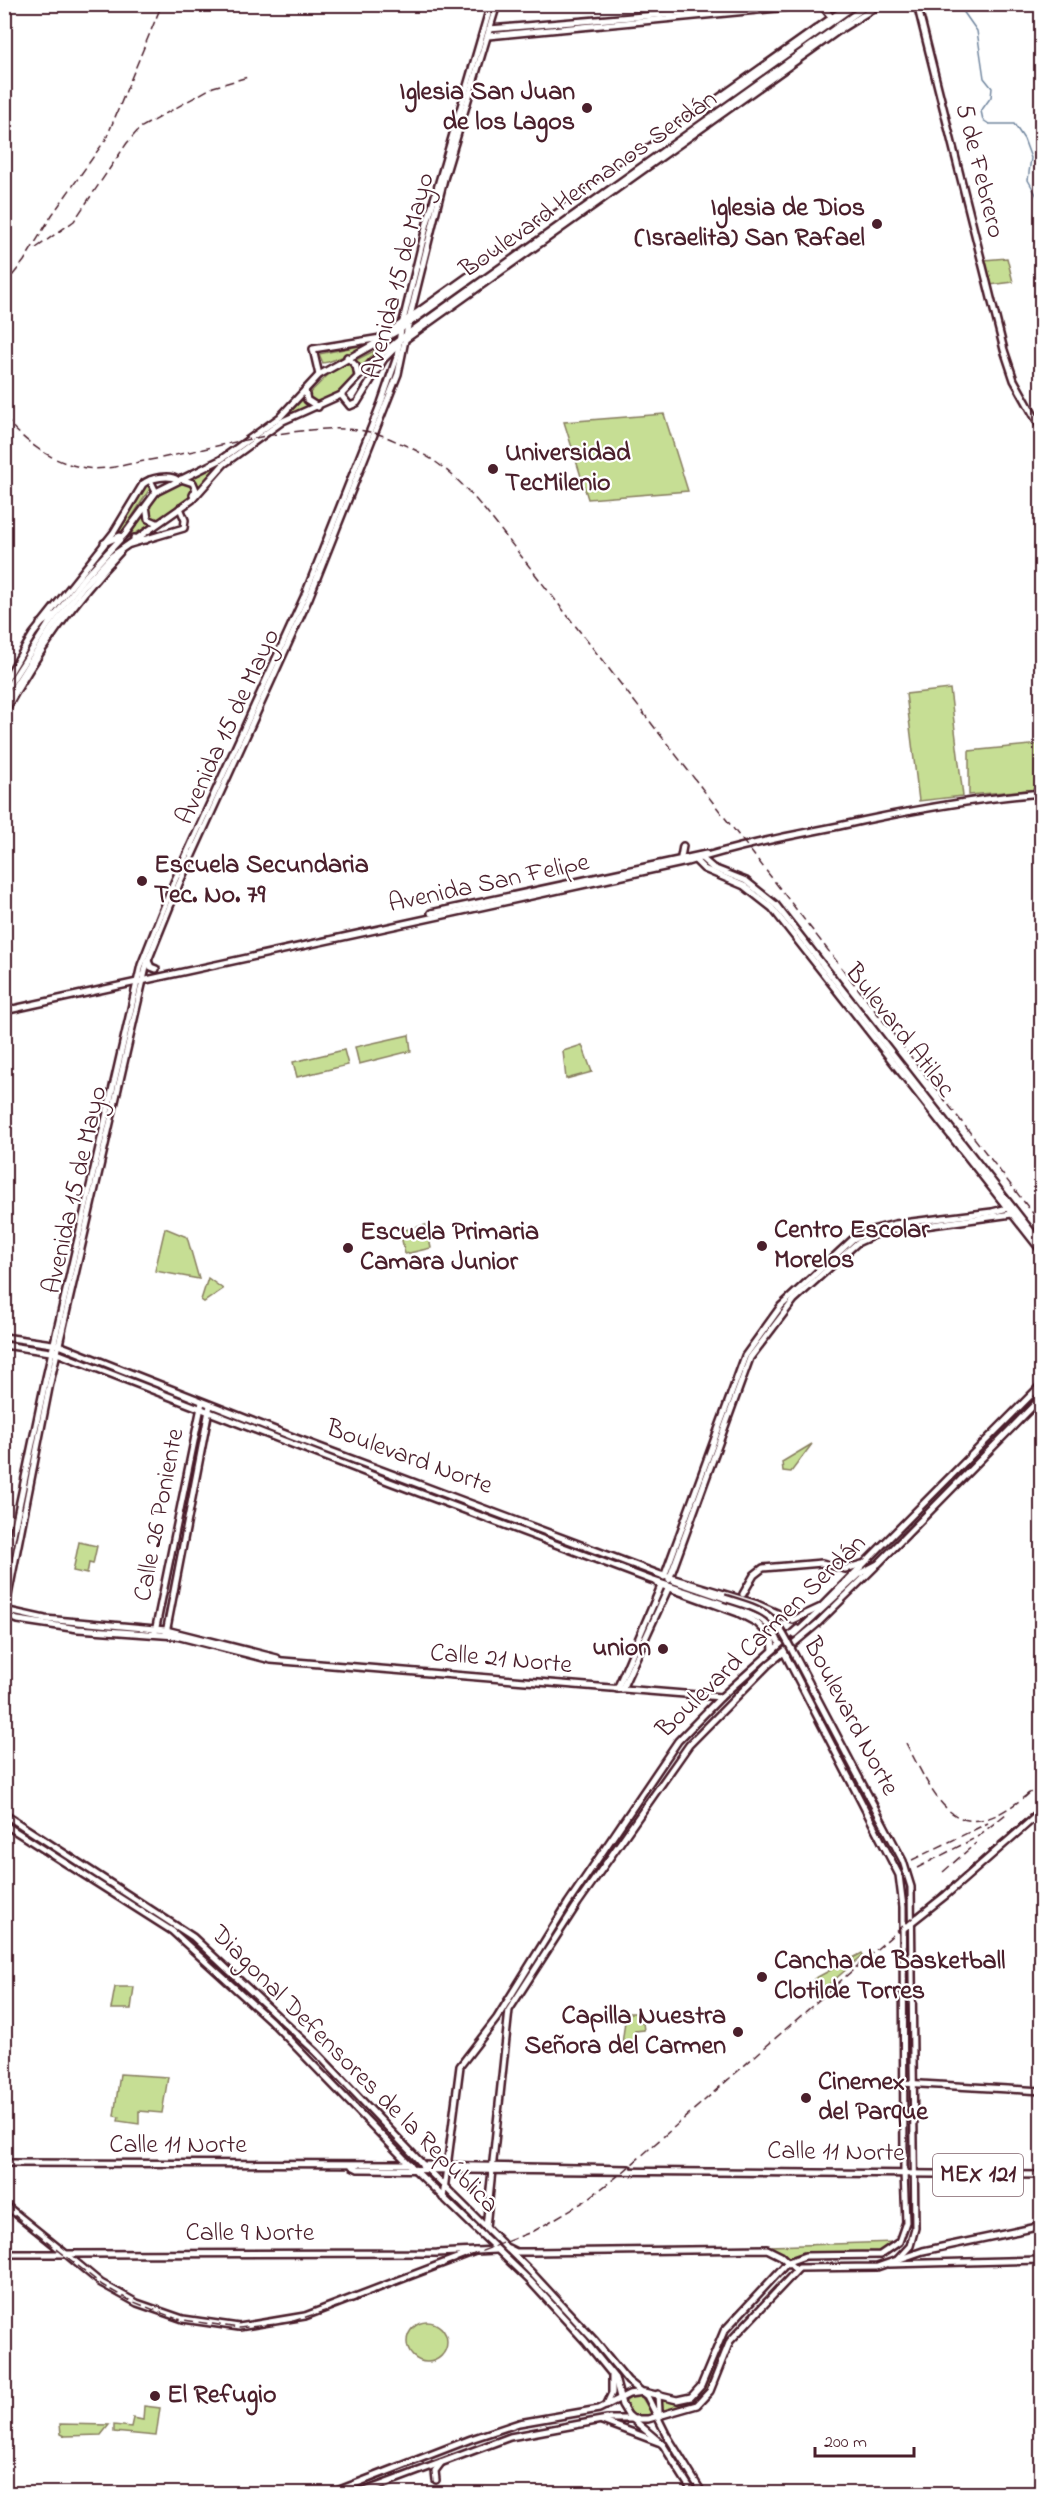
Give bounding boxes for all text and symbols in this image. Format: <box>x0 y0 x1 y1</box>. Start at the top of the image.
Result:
place label: Iglesia San Juan de los Lagos <box>399 74 575 143</box>
street label: Boulevard Hermanos Serdán <box>451 81 726 289</box>
street label: 5 de Febrero <box>944 100 1014 242</box>
marker: Iglesia San Juan de los Lagos <box>580 101 594 115</box>
street label: Avenida 15 de Mayo <box>354 169 446 383</box>
place label: Iglesia de Dios (Israelita) San Rafael <box>634 190 865 258</box>
marker: Iglesia de Dios (Israelita) San Rafael <box>870 217 884 231</box>
place label: Universidad TecMilenio <box>505 435 631 503</box>
marker: Universidad TecMilenio <box>486 462 500 476</box>
street label: Avenida 15 de Mayo <box>167 623 291 831</box>
street label: Avenida San Felipe <box>385 844 593 924</box>
place label: Escuela Secundaria Tec. No. 79 <box>154 847 369 915</box>
marker: Escuela Secundaria Tec. No. 79 <box>135 874 149 888</box>
street label: Bulevard Atilac <box>834 955 964 1106</box>
street label: Avenida 15 de Mayo <box>34 1082 118 1298</box>
place label: Centro Escolar Morelos <box>774 1212 930 1280</box>
place label: Escuela Primaria Camara Junior <box>360 1214 539 1282</box>
marker: Centro Escolar Morelos <box>755 1239 769 1253</box>
marker: Escuela Primaria Camara Junior <box>341 1241 355 1255</box>
street label: Boulevard Norte <box>320 1410 498 1506</box>
street label: Calle 26 Poniente <box>125 1425 195 1605</box>
street label: Boulevard Carmen Serdán <box>648 1526 876 1748</box>
place label: union <box>592 1630 651 1668</box>
street label: Boulevard Norte <box>792 1630 908 1803</box>
street label: Calle 21 Norte <box>428 1635 574 1685</box>
marker: union <box>656 1642 670 1656</box>
street label: Diagonal Defensores de la República <box>200 1916 507 2223</box>
place label: Cancha de Basketball Clotilde Torres <box>774 1943 1005 2011</box>
marker: Cancha de Basketball Clotilde Torres <box>755 1970 769 1984</box>
place label: Capilla Nuestra Señora del Carmen <box>525 1998 726 2066</box>
marker: Capilla Nuestra Señora del Carmen <box>731 2025 745 2039</box>
place label: Cinemex del Parque <box>818 2064 929 2132</box>
marker: Cinemex del Parque <box>799 2091 813 2105</box>
street label: Calle 11 Norte <box>109 2127 247 2165</box>
street label: Calle 11 Norte <box>767 2133 906 2173</box>
road number: MEX 121 <box>933 2154 1023 2196</box>
street label: Calle 9 Norte <box>185 2215 315 2253</box>
place label: El Refugio <box>167 2377 276 2416</box>
marker: El Refugio <box>148 2389 162 2403</box>
scale bar <box>815 2420 914 2458</box>
text: 200 m <box>824 2430 867 2456</box>

